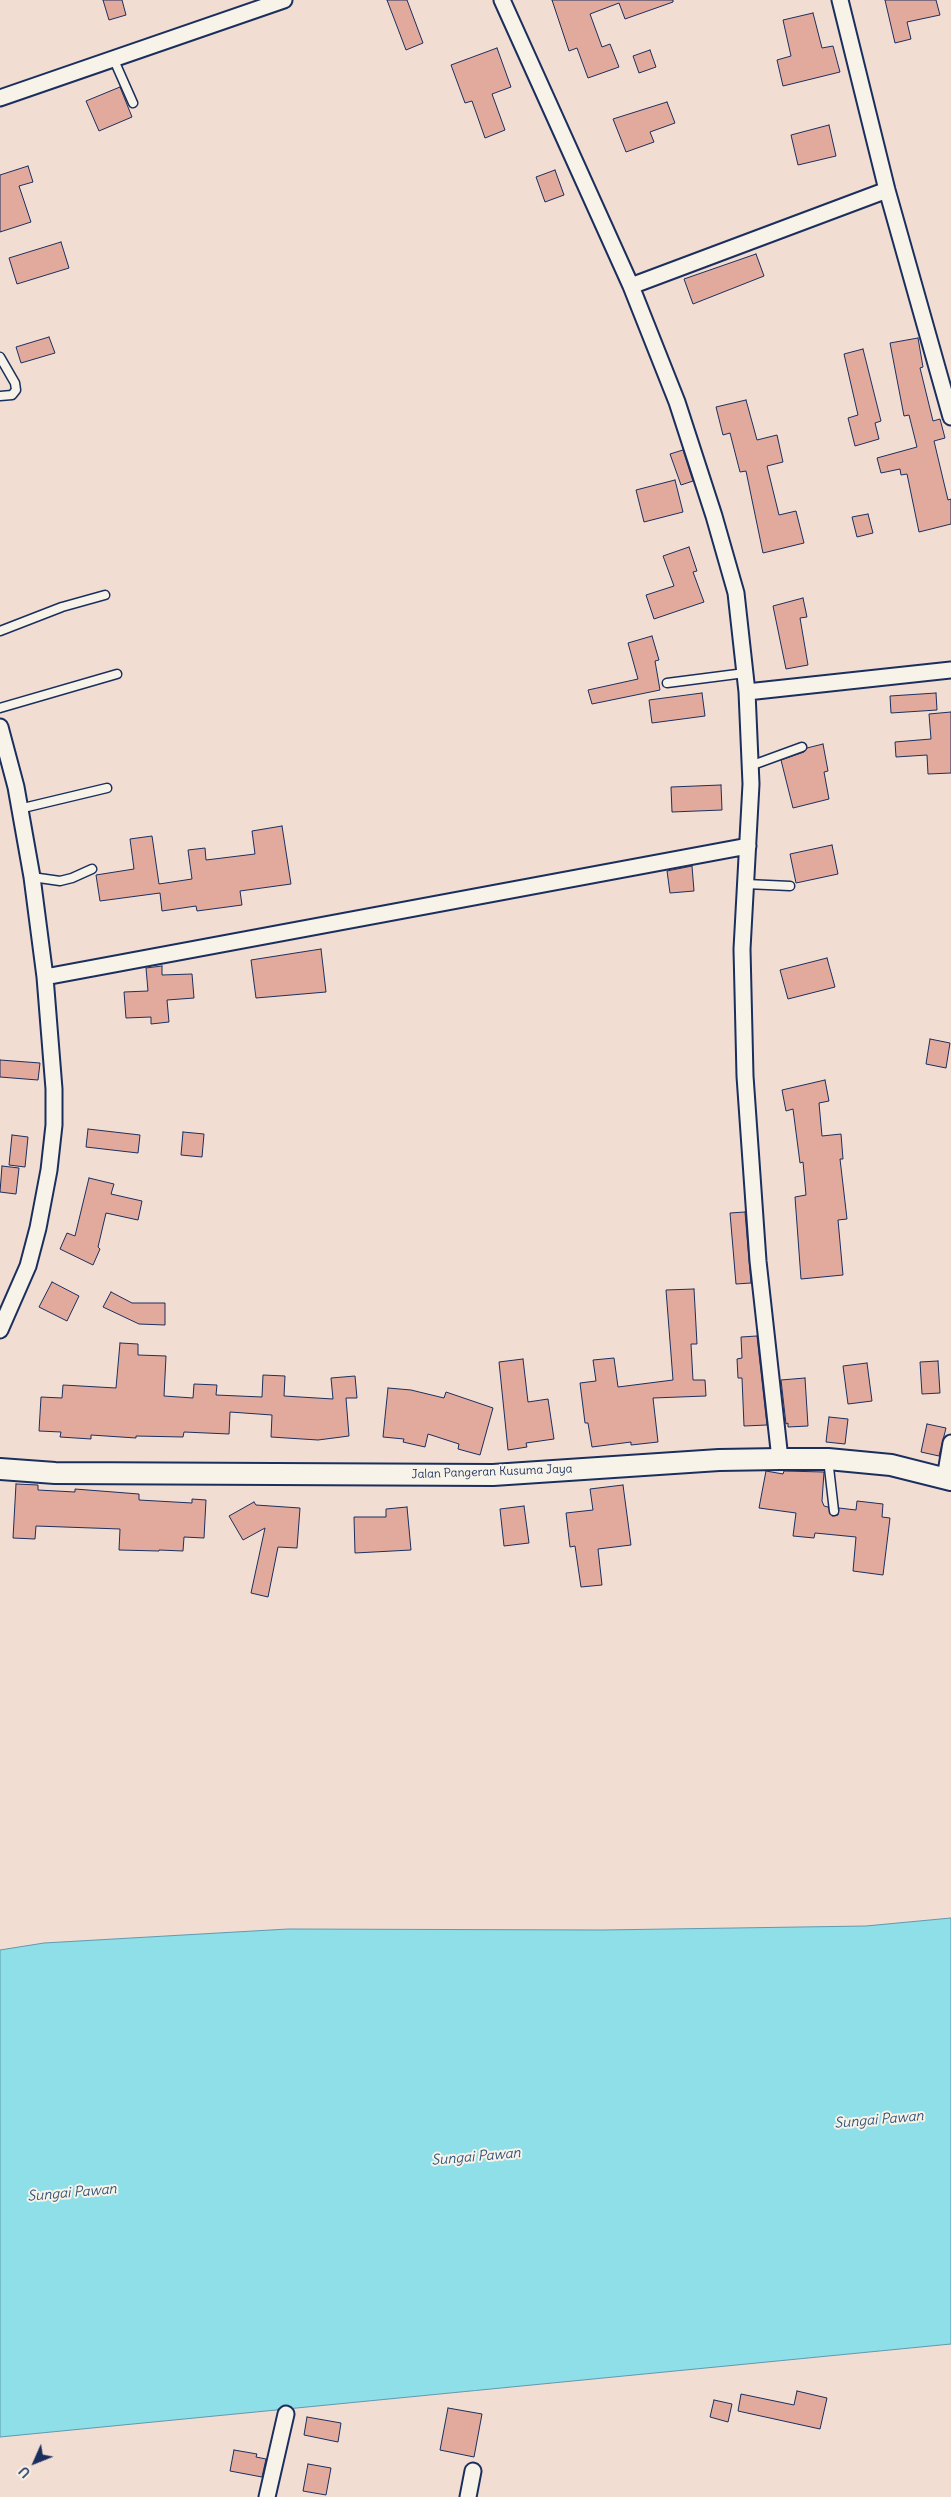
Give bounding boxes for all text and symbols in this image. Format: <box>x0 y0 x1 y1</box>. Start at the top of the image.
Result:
street label: Jalan Pangeran Kusuma Jaya <box>411 1462 573 1482</box>
water label: Sungai Pawan <box>834 2108 924 2132</box>
water label: Sungai Pawan <box>431 2145 521 2169</box>
water label: Sungai Pawan <box>27 2181 117 2205</box>
north arrow <box>10 2437 60 2487</box>
text: U <box>14 2463 34 2482</box>

